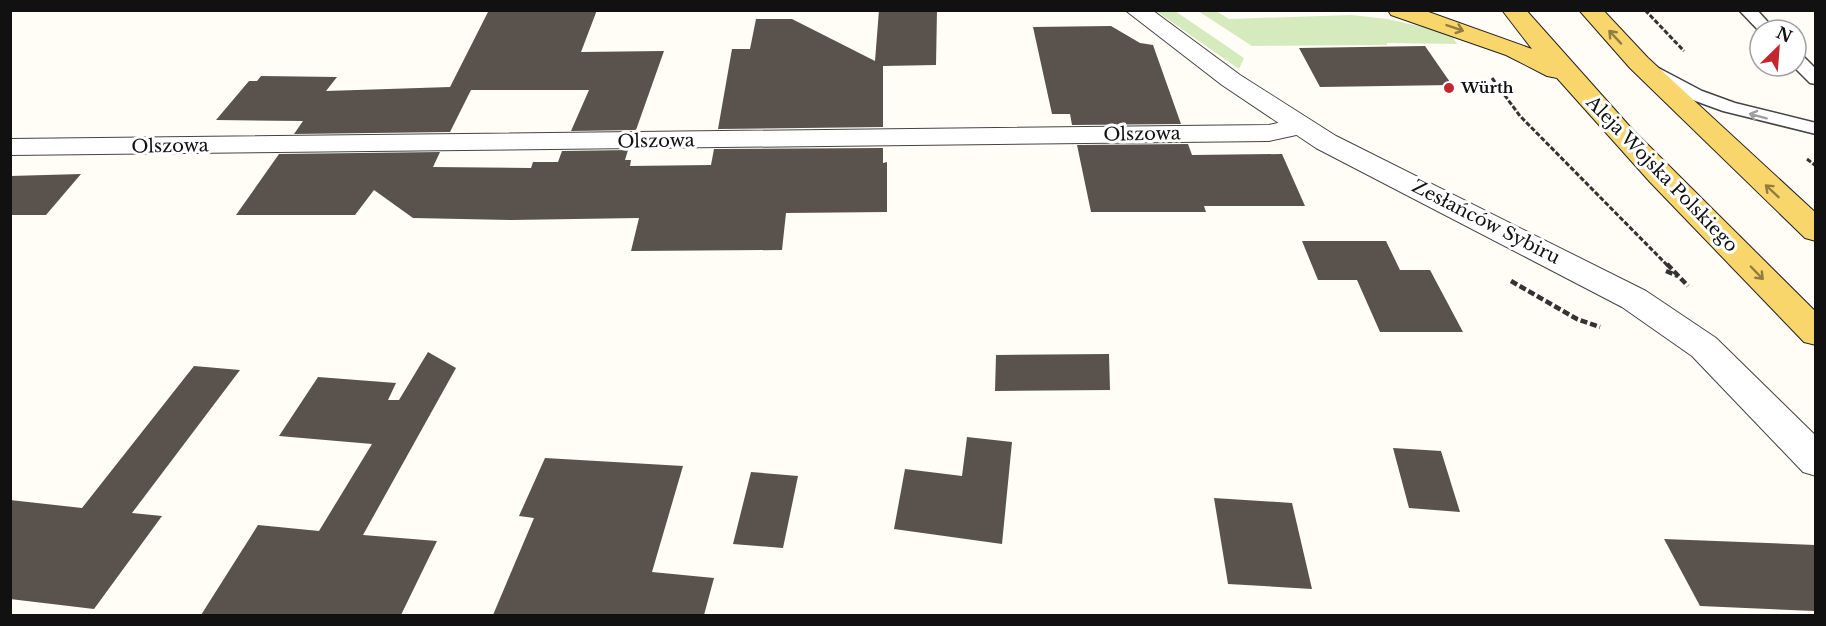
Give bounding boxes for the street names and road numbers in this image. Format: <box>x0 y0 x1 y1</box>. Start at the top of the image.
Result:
street label: Aleja Wojska Polskiego <box>1581 91 1742 257</box>
street label: Olszowa <box>1103 122 1181 146</box>
street label: Olszowa <box>617 129 695 153</box>
street label: Olszowa <box>131 134 209 158</box>
street label: Zesłańców Sybiru <box>1408 175 1564 269</box>

